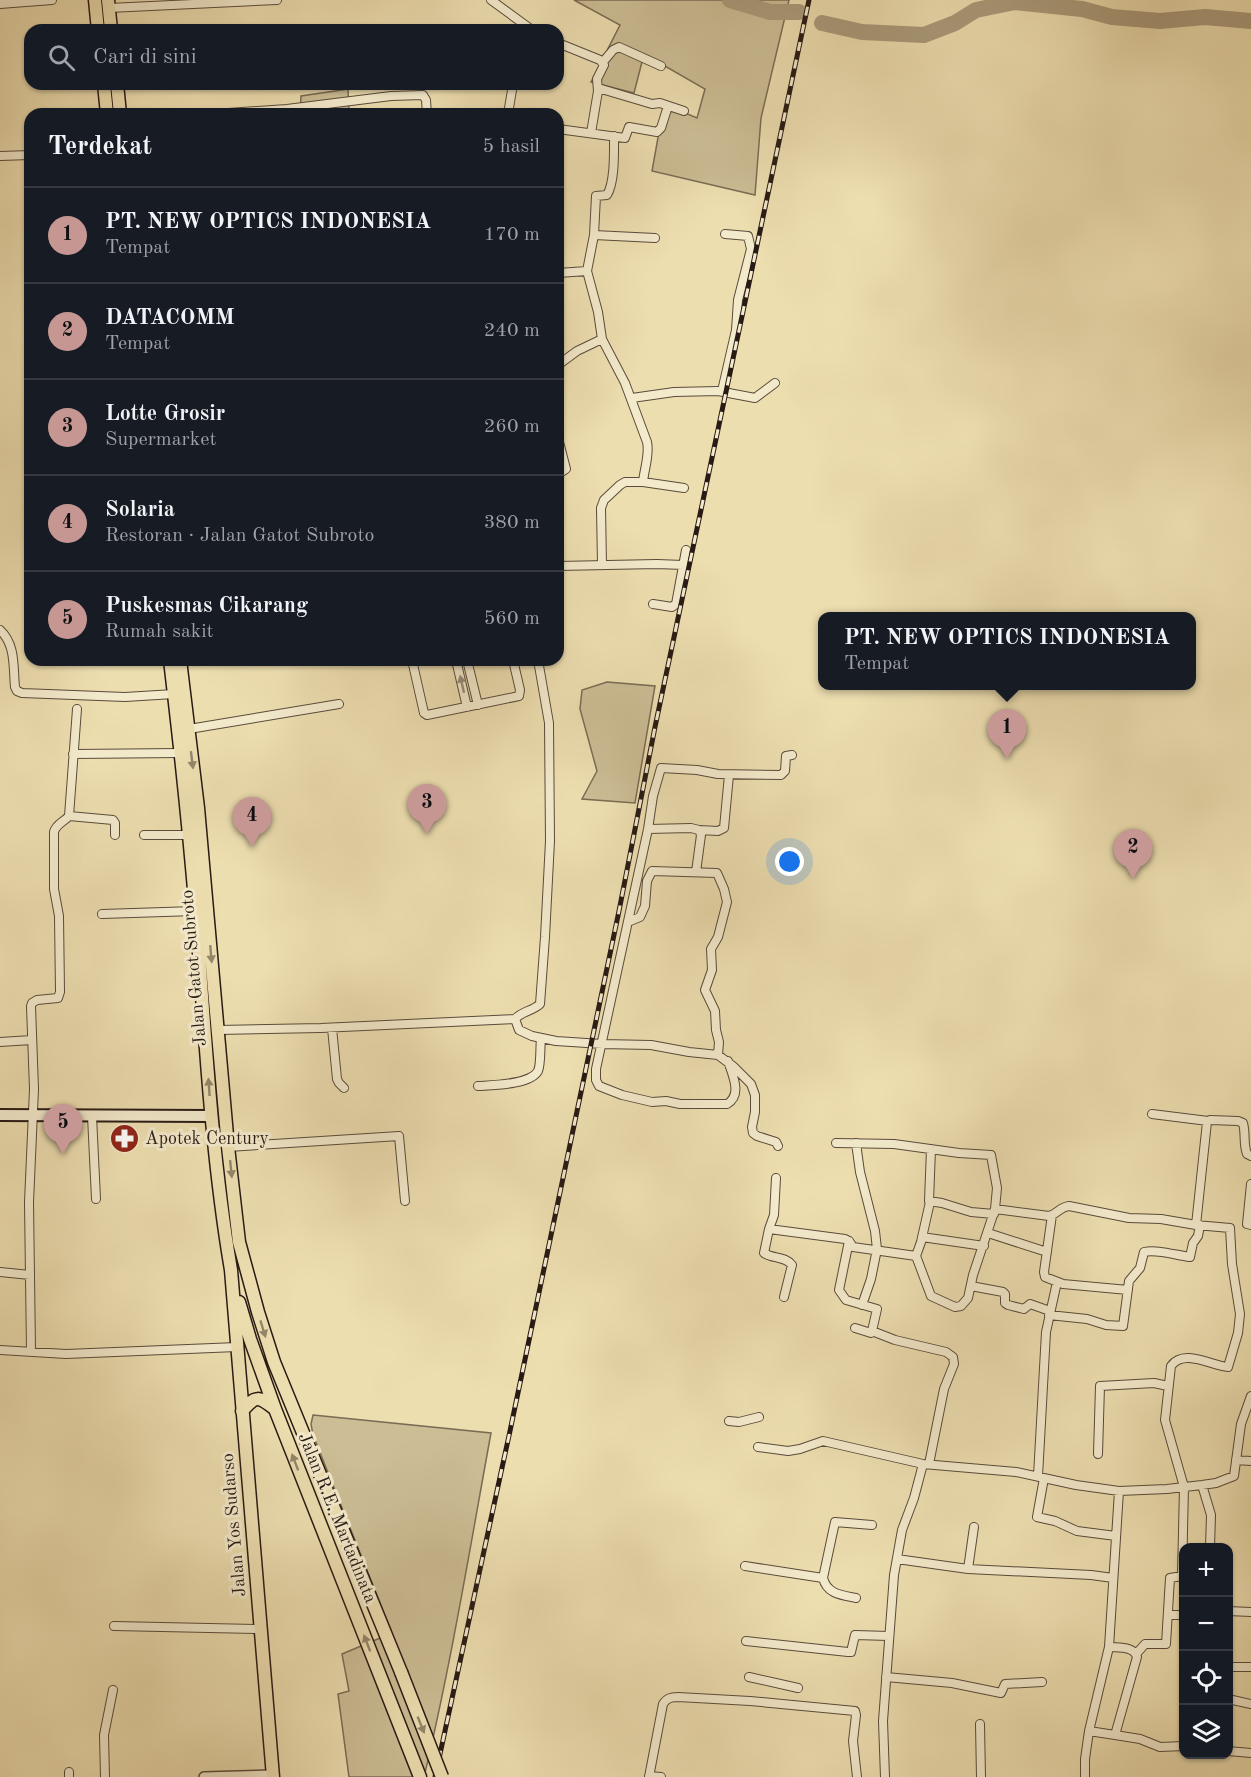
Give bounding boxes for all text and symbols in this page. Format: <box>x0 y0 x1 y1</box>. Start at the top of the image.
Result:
search box <box>24 24 564 90</box>
icon: search <box>45 41 78 74</box>
text: Cari di sini <box>93 46 197 68</box>
text: Terdekat <box>48 134 152 160</box>
text: 5 hasil <box>483 137 540 157</box>
text: PT. NEW OPTICS INDONESIA <box>105 211 431 233</box>
text: 1 <box>62 225 73 245</box>
text: 170 m <box>484 225 540 245</box>
text: Tempat <box>105 238 170 258</box>
text: DATACOMM <box>105 307 235 329</box>
text: 2 <box>62 321 73 341</box>
text: 240 m <box>484 321 540 341</box>
text: Tempat <box>105 334 170 354</box>
text: Lotte Grosir <box>105 403 225 425</box>
text: 3 <box>62 417 73 437</box>
text: 260 m <box>484 417 540 437</box>
text: Supermarket <box>105 430 216 450</box>
text: Solaria <box>105 499 175 521</box>
text: 4 <box>62 513 73 533</box>
text: 380 m <box>484 513 540 533</box>
text: Restoran · Jalan Gatot Subroto <box>105 526 374 546</box>
text: Puskesmas Cikarang <box>105 595 308 617</box>
text: 5 <box>62 609 73 629</box>
text: 560 m <box>484 609 540 629</box>
popup <box>818 612 1196 690</box>
text: Rumah sakit <box>105 622 214 642</box>
text: PT. NEW OPTICS INDONESIA <box>844 627 1170 649</box>
text: Tempat <box>844 654 909 674</box>
one-way arrow <box>456 674 466 693</box>
pin: 1 <box>988 710 1026 759</box>
one-way arrow <box>187 750 197 769</box>
pin: 3 <box>408 784 446 834</box>
pin: 4 <box>232 798 272 847</box>
pin: 2 <box>1114 830 1152 879</box>
your location <box>775 847 804 876</box>
street label: Jalan Gatot Subroto <box>178 889 210 1047</box>
one-way arrow <box>206 944 216 963</box>
one-way arrow <box>204 1077 214 1096</box>
pin: 5 <box>44 1104 82 1154</box>
pharmacy icon: Apotek Century <box>108 1123 140 1155</box>
place label: Apotek Century <box>145 1130 269 1148</box>
one-way arrow <box>226 1160 236 1179</box>
one-way arrow <box>259 1320 268 1338</box>
street label: Jalan R.E. Martadinata <box>295 1430 380 1606</box>
street label: Jalan Yos Sudarso <box>219 1452 249 1597</box>
one-way arrow <box>290 1453 300 1471</box>
map controls <box>1179 1543 1233 1759</box>
button: + <box>1179 1543 1233 1597</box>
button: − <box>1179 1597 1233 1651</box>
one-way arrow <box>362 1634 371 1652</box>
button: locate <box>1179 1651 1233 1705</box>
button: layers <box>1179 1705 1233 1759</box>
one-way arrow <box>416 1716 426 1734</box>

